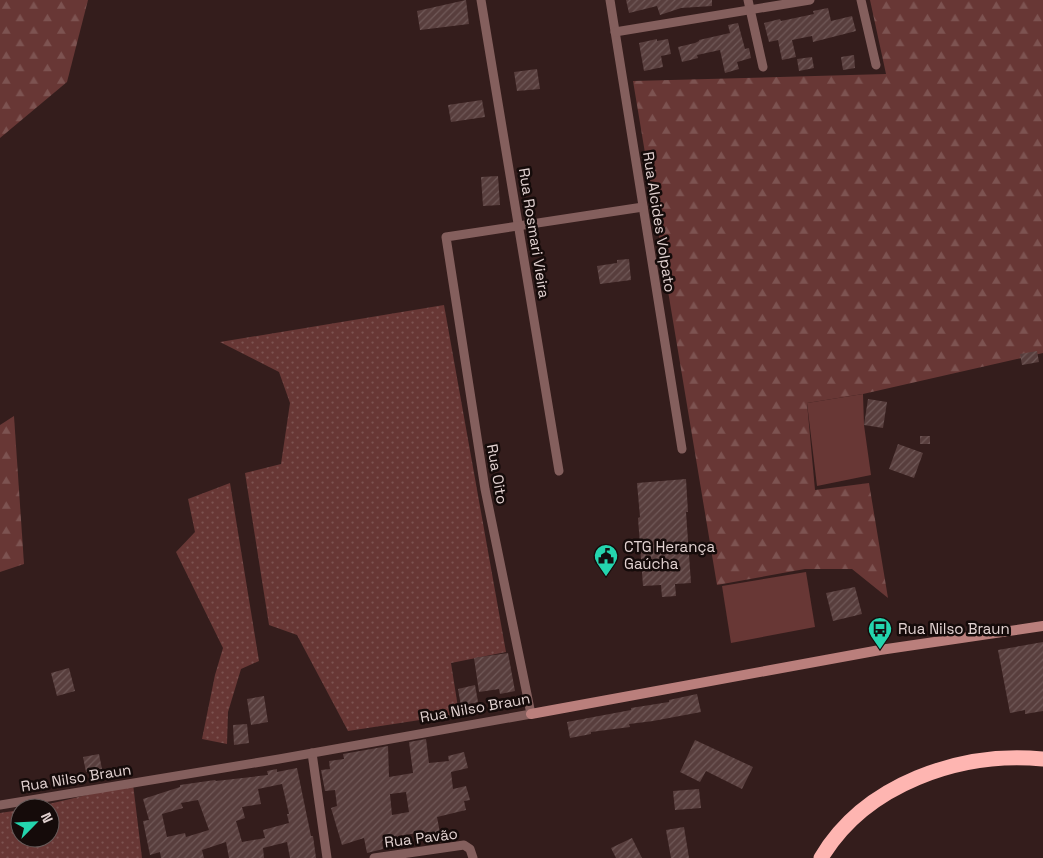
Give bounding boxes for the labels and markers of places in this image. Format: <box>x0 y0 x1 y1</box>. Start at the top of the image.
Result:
place label: CTG Herança Gaúcha <box>624 537 715 573</box>
public building icon: CTG Herança Gaúcha <box>593 543 619 577</box>
bus stop icon: Rua Nilso Braun <box>867 616 893 650</box>
place label: Rua Nilso Braun <box>898 619 1010 638</box>

